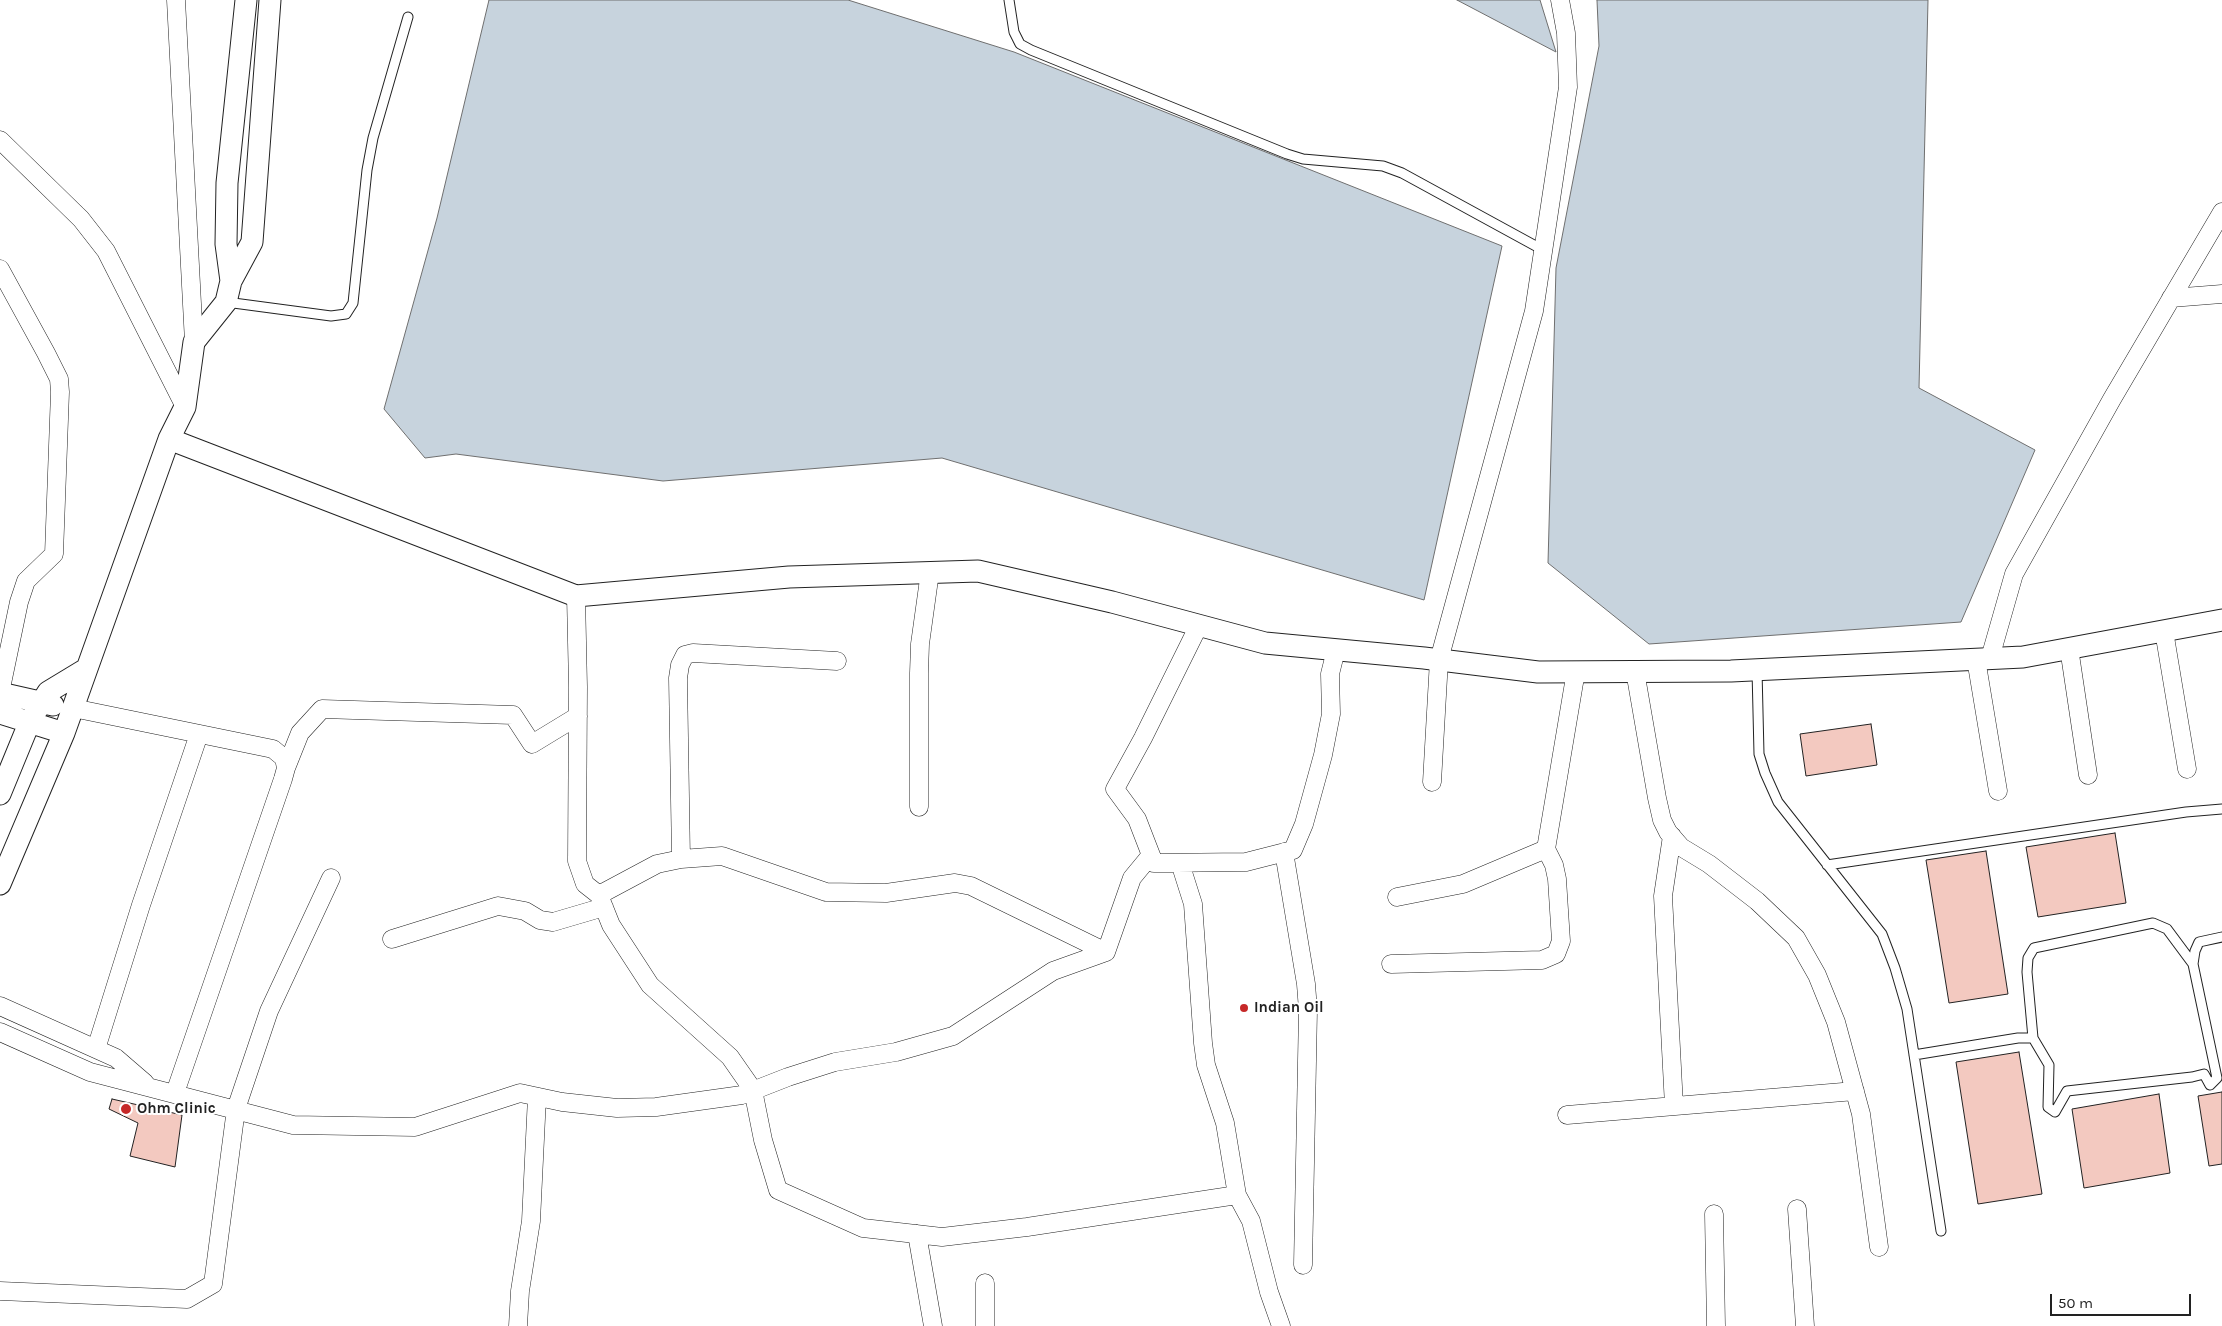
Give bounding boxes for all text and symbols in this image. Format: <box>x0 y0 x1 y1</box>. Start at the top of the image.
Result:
place label: Indian Oil <box>1254 999 1324 1017</box>
marker: Indian Oil <box>1238 1002 1250 1014</box>
place label: Ohm Clinic <box>137 1100 216 1118</box>
marker: Ohm Clinic <box>119 1102 133 1116</box>
scale bar <box>2052 1284 2193 1316</box>
text: 50 m <box>2058 1294 2093 1312</box>

